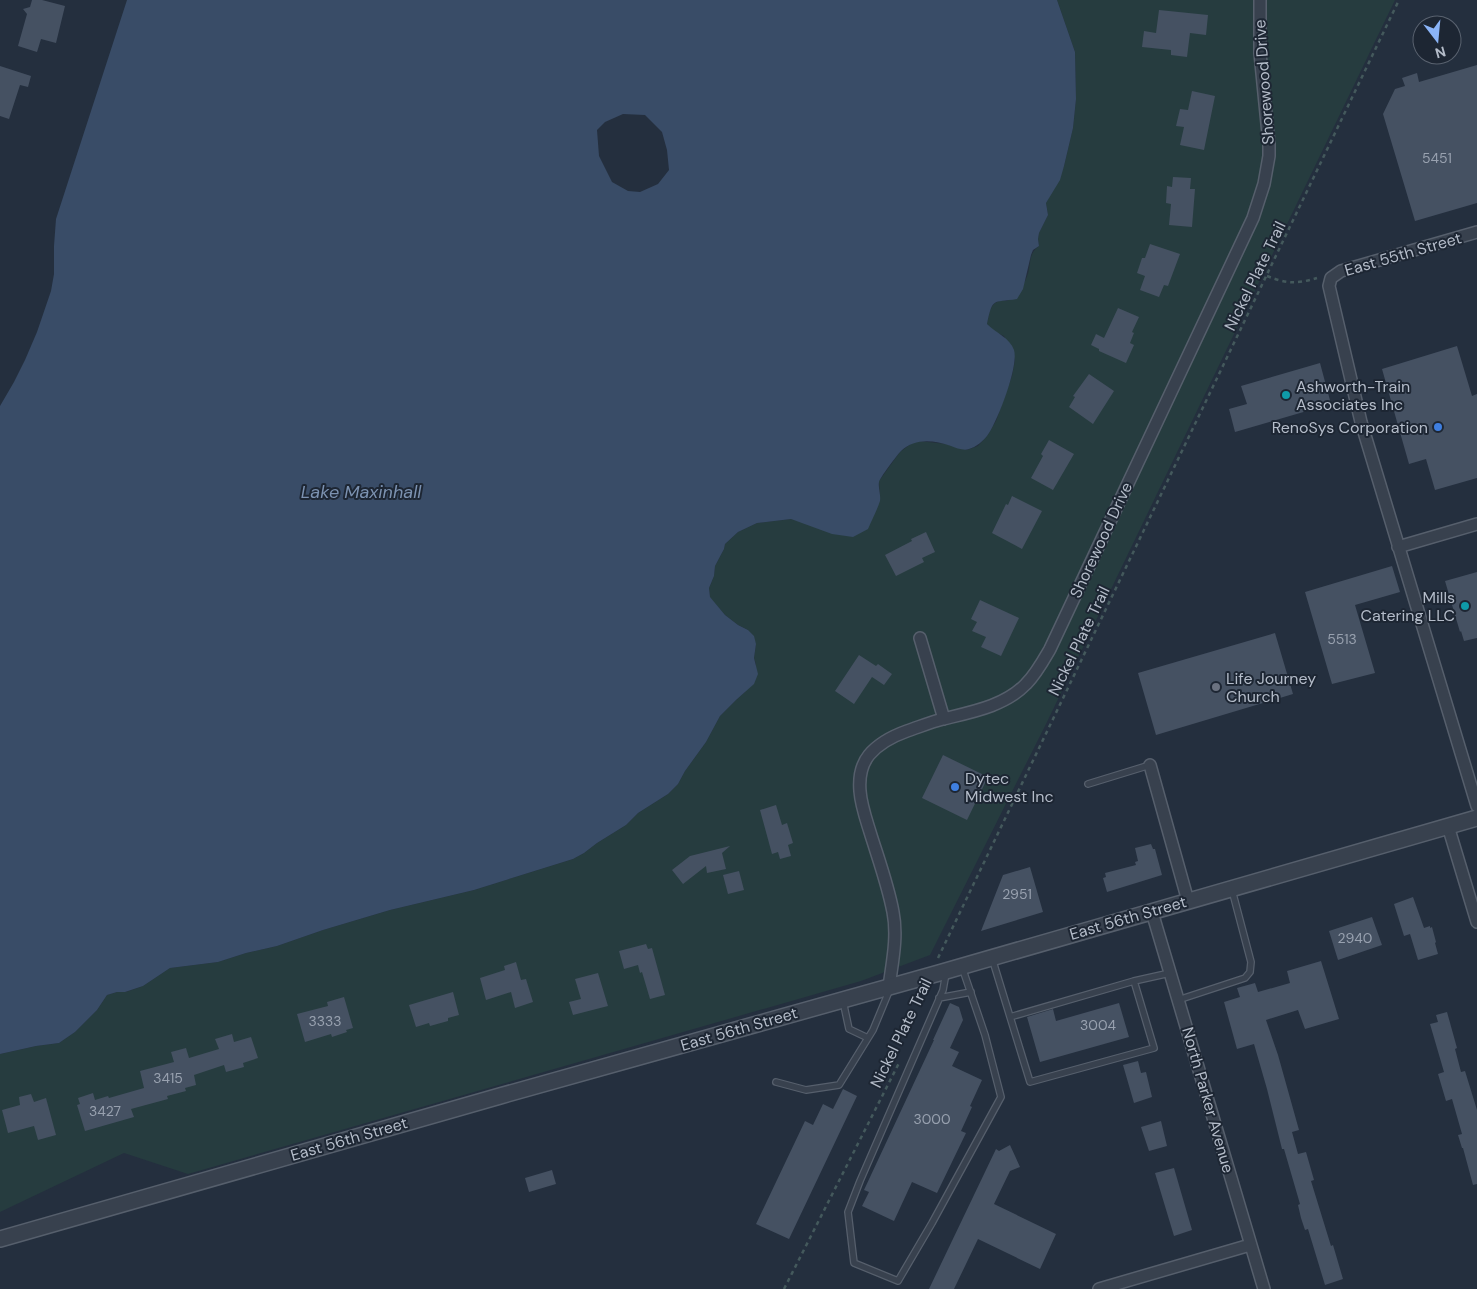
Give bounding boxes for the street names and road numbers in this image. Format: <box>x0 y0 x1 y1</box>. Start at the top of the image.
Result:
street label: Shorewood Drive <box>1249 19 1279 145</box>
street label: Nickel Plate Trail <box>1219 218 1291 334</box>
street label: East 55th Street <box>1342 227 1464 281</box>
street label: Shorewood Drive <box>1065 479 1137 601</box>
street label: Nickel Plate Trail <box>1043 583 1115 699</box>
street label: East 56th Street <box>1067 891 1189 945</box>
street label: Nickel Plate Trail <box>865 975 937 1091</box>
street label: East 56th Street <box>678 1002 800 1056</box>
street label: North Parker Avenue <box>1177 1025 1239 1175</box>
street label: East 56th Street <box>288 1112 410 1166</box>

